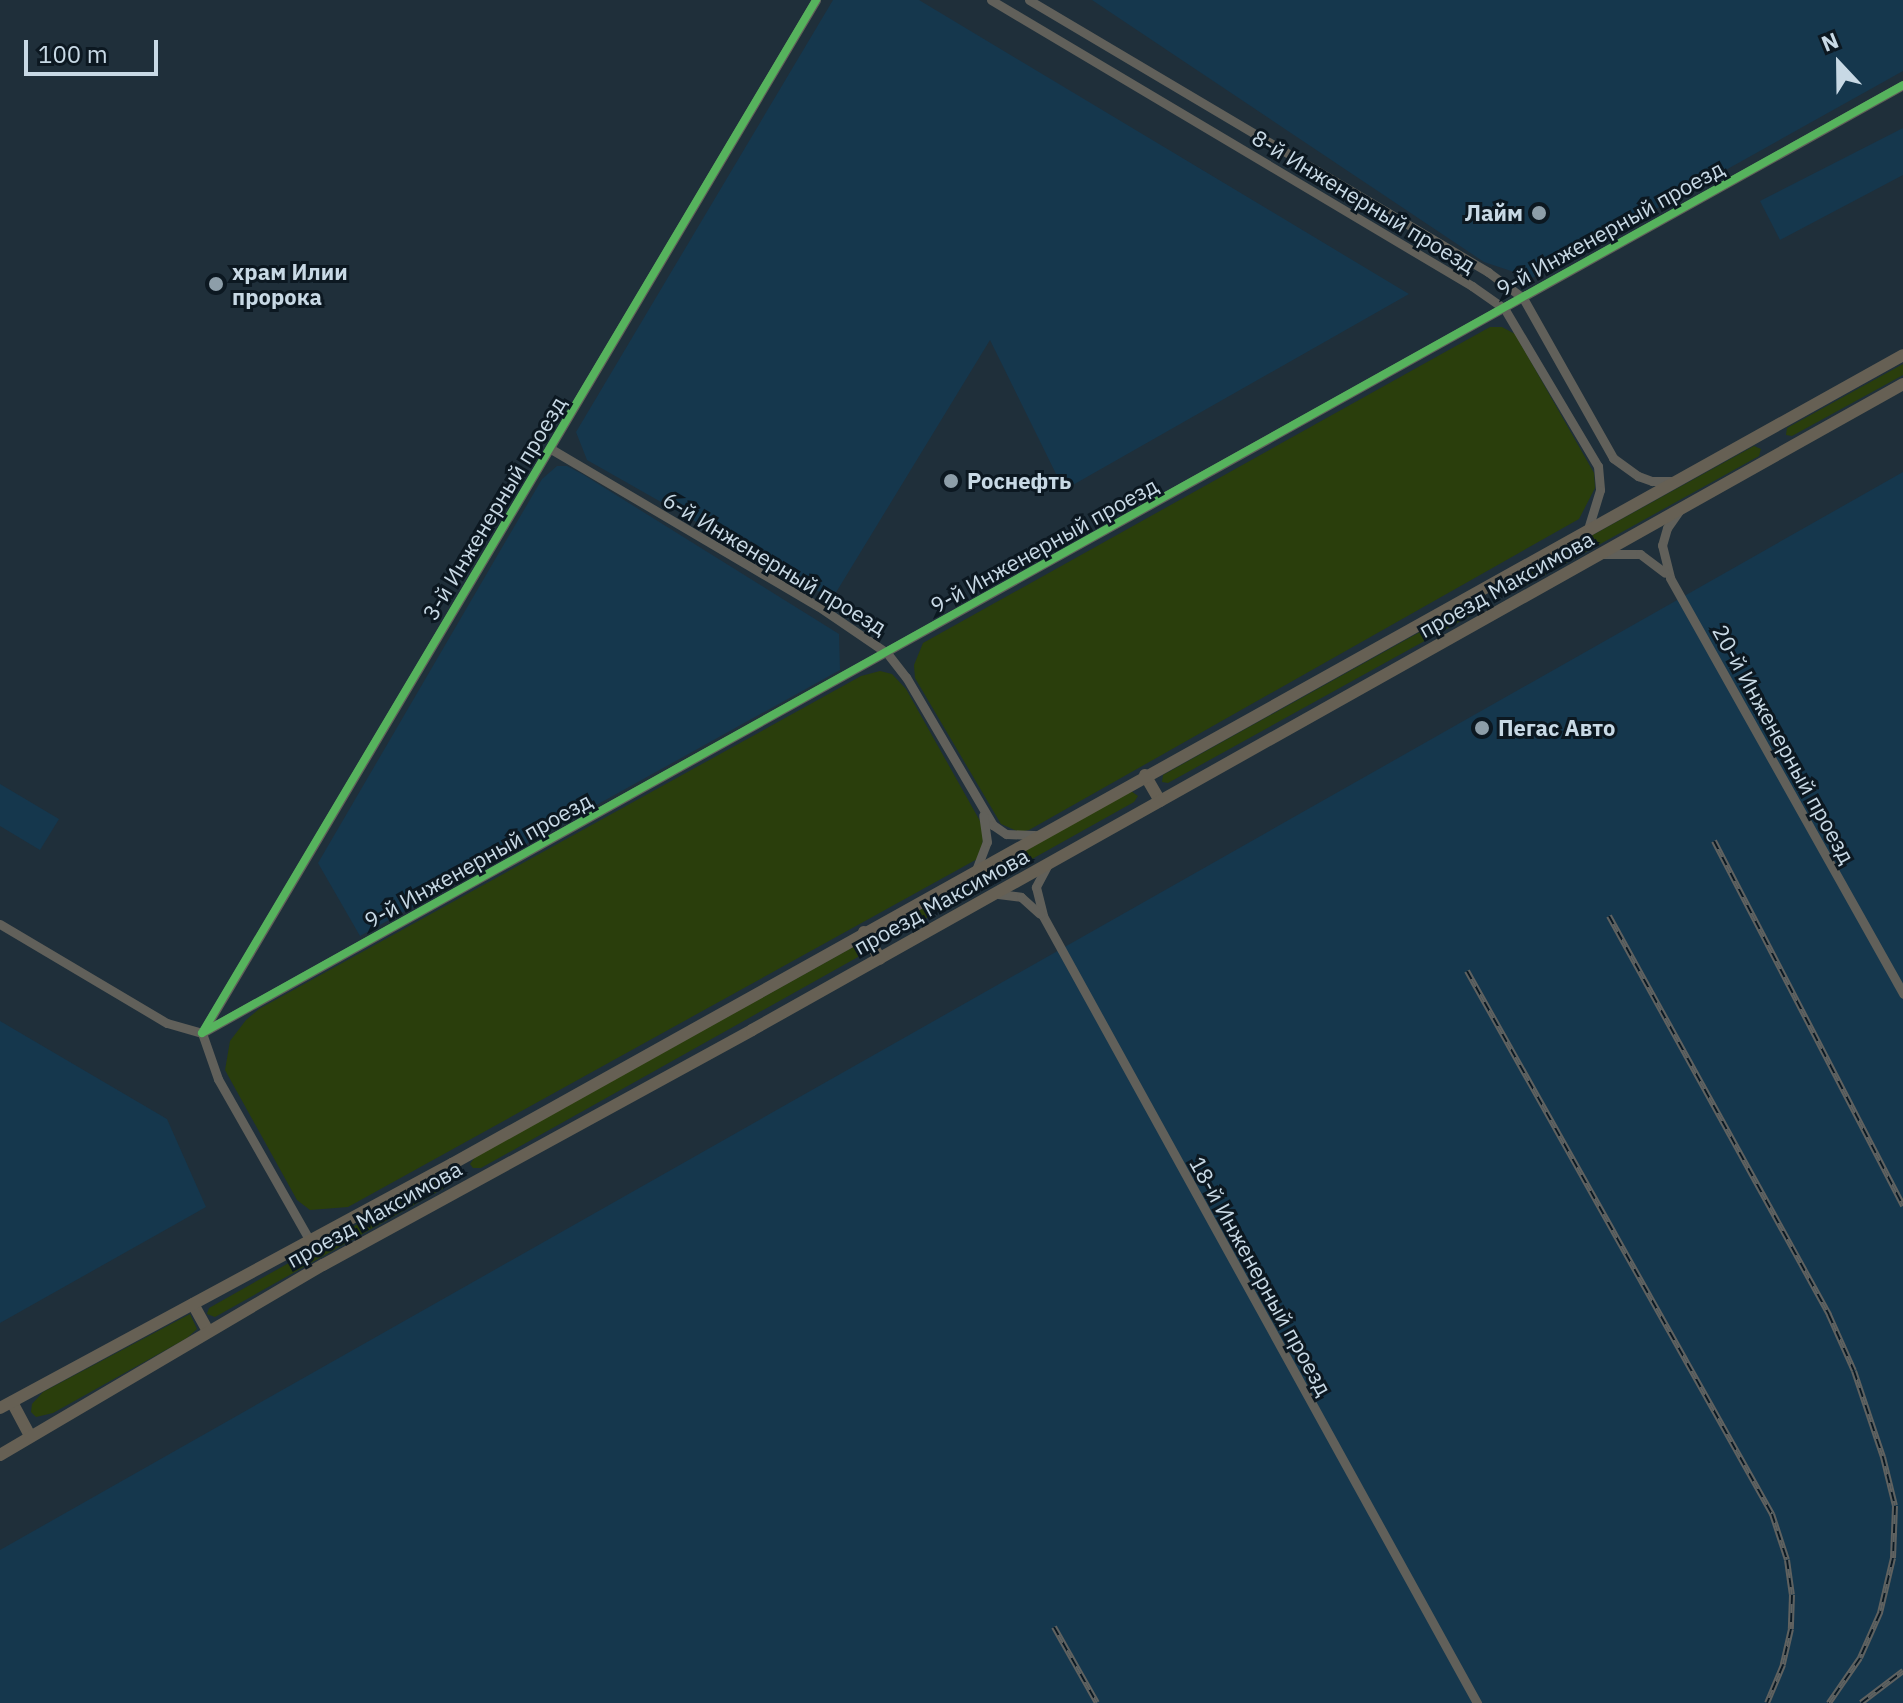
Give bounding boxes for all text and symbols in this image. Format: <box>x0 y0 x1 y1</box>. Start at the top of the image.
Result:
scale bar <box>28 24 162 74</box>
north arrow <box>1799 24 1879 104</box>
text: N <box>1817 25 1843 58</box>
text: 100 m <box>38 38 108 70</box>
street label: 8-й Инженерный проезд <box>1248 124 1480 278</box>
street label: 9-й Инженерный проезд <box>1492 154 1728 302</box>
place label: Лайм <box>1465 200 1523 226</box>
marker: Лайм <box>1530 204 1548 222</box>
place label: храм Илии пророка <box>232 258 348 310</box>
marker: храм Илии пророка <box>207 275 225 293</box>
street label: 3-й Инженерный проезд <box>417 392 571 624</box>
place label: Роснефть <box>967 468 1071 494</box>
street label: 9-й Инженерный проезд <box>926 471 1162 619</box>
marker: Роснефть <box>942 472 960 490</box>
street label: 6-й Инженерный проезд <box>659 486 891 640</box>
street label: проезд Максимова <box>1414 525 1598 643</box>
street label: 20-й Инженерный проезд <box>1707 620 1861 868</box>
place label: Пегас Авто <box>1498 715 1615 741</box>
marker: Пегас Авто <box>1473 719 1491 737</box>
street label: 9-й Инженерный проезд <box>360 786 596 934</box>
street label: проезд Максимова <box>849 842 1033 960</box>
street label: 18-й Инженерный проезд <box>1184 1152 1338 1400</box>
street label: проезд Максимова <box>282 1155 466 1273</box>

